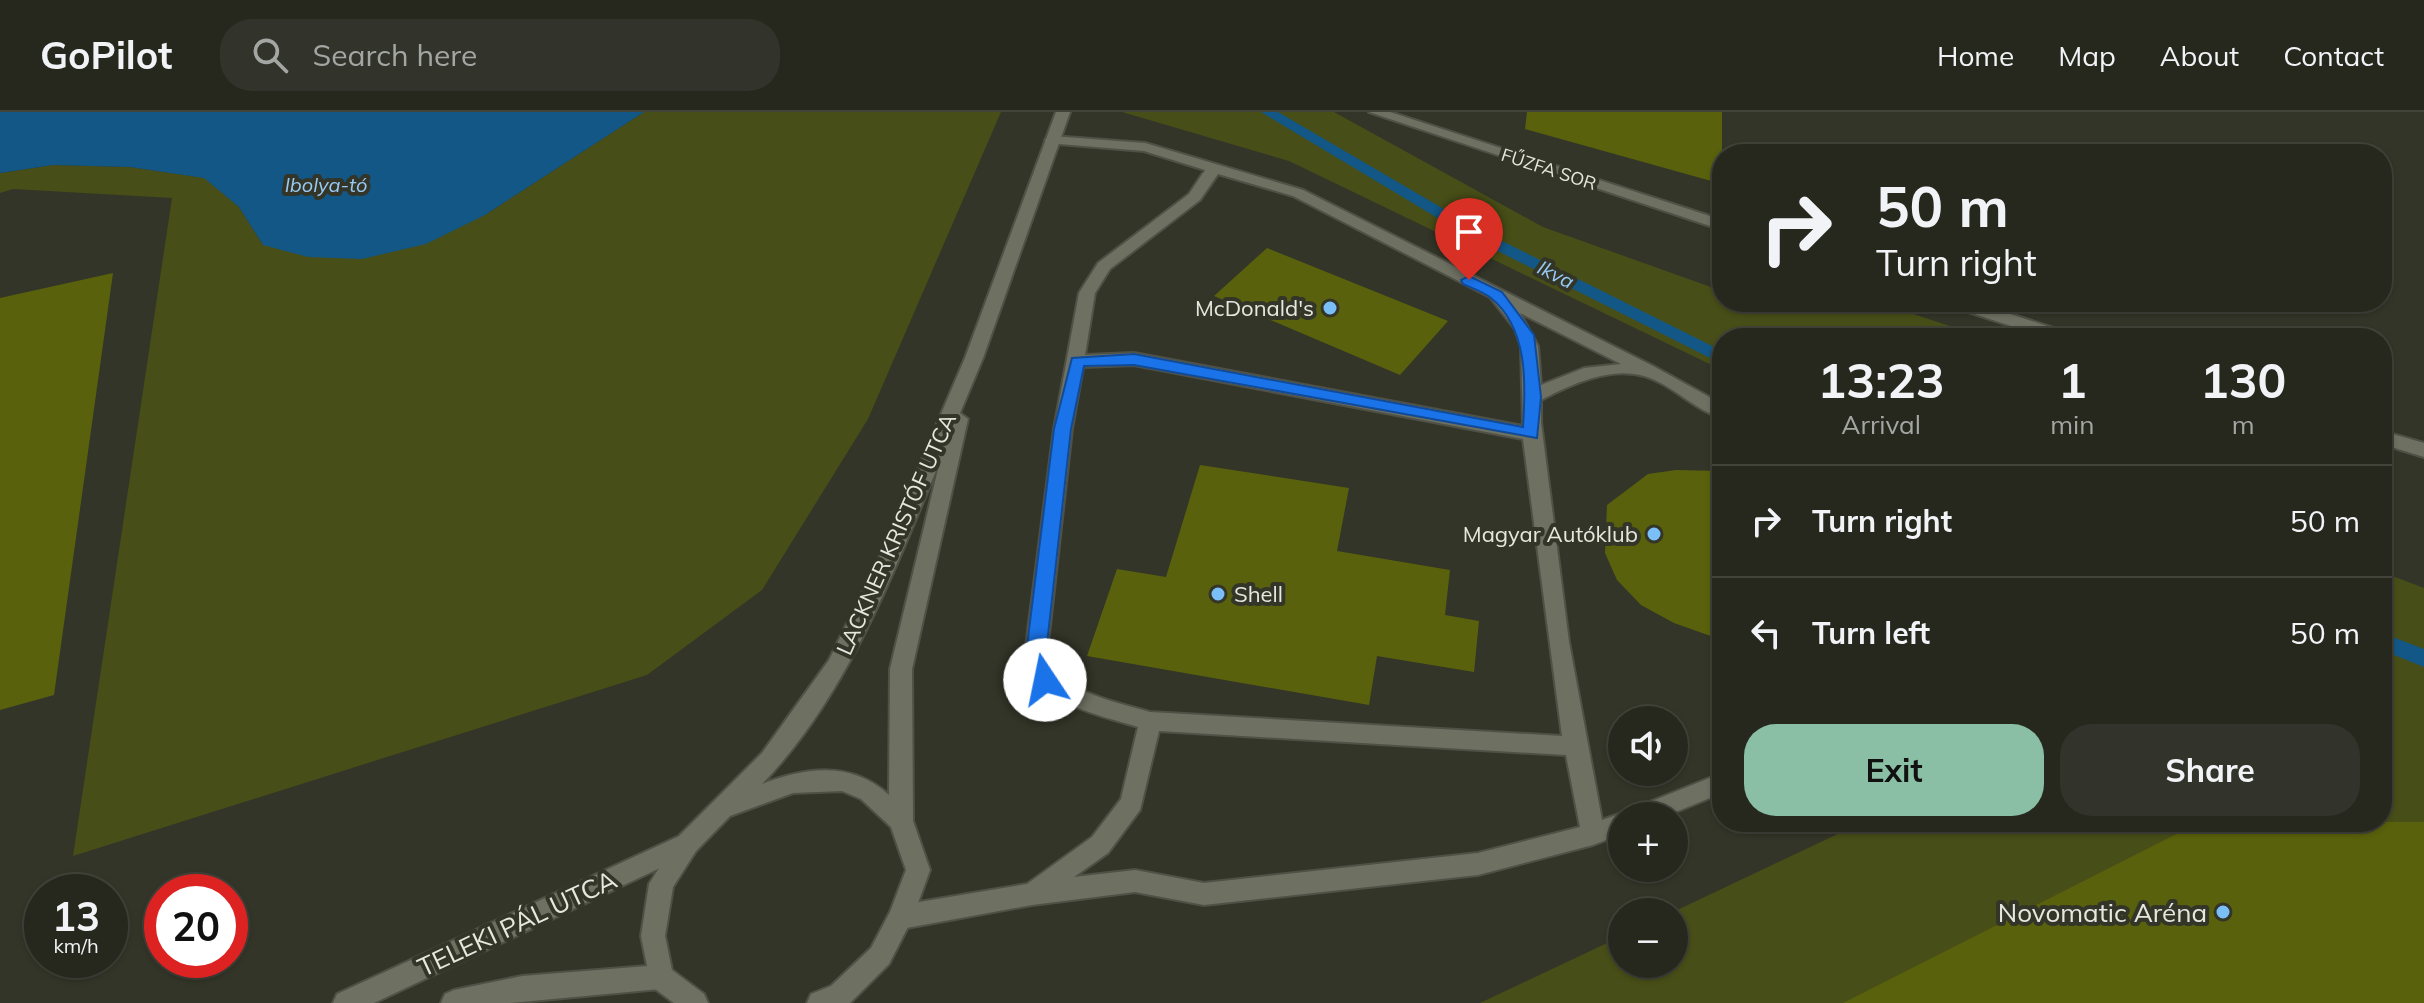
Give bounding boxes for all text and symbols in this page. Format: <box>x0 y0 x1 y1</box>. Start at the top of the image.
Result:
search box <box>220 19 780 91</box>
text: GoPilot <box>40 31 172 79</box>
icon: search <box>248 33 292 77</box>
text: Search here <box>312 36 477 74</box>
text: Home <box>1937 38 2014 73</box>
text: Map <box>2058 38 2116 73</box>
text: About <box>2160 38 2239 73</box>
text: Contact <box>2283 38 2384 73</box>
street label: FŰZFA SOR <box>1499 143 1599 195</box>
text: 50 m <box>1876 171 2009 241</box>
water label: Ibolya-tó <box>285 172 367 197</box>
icon: right <box>1744 176 1848 280</box>
pin <box>1435 198 1503 280</box>
icon: arrive <box>1447 210 1491 254</box>
text: Turn right <box>1876 240 2037 285</box>
water label: Ikva <box>1534 254 1578 294</box>
place label: McDonald's <box>1195 294 1314 322</box>
marker: McDonald's <box>1321 299 1339 317</box>
text: 13:23 <box>1818 350 1945 410</box>
text: 1 <box>2058 350 2087 410</box>
text: 130 <box>2200 350 2286 410</box>
text: Arrival <box>1841 408 1921 441</box>
text: min <box>2050 408 2094 441</box>
text: m <box>2232 408 2255 441</box>
street label: LACKNER KRISTÓF UTCA <box>830 409 962 659</box>
icon: right <box>1744 499 1788 543</box>
text: Turn right <box>1812 502 1952 540</box>
text: 50 m <box>2290 502 2360 540</box>
place label: Magyar Autóklub <box>1463 520 1638 548</box>
marker: Magyar Autóklub <box>1645 525 1663 543</box>
place label: Shell <box>1234 580 1283 608</box>
marker: Shell <box>1209 585 1227 603</box>
icon: left <box>1744 611 1788 655</box>
text: Turn left <box>1812 614 1930 652</box>
text: 50 m <box>2290 614 2360 652</box>
position arrow <box>1003 638 1087 722</box>
map controls <box>1608 706 1688 978</box>
button: sound <box>1608 706 1688 786</box>
button: Exit <box>1744 724 2044 816</box>
button: Share <box>2060 724 2360 816</box>
button: + <box>1608 802 1688 882</box>
street label: TELEKI PÁL UTCA <box>412 862 622 984</box>
speed limit sign: 20 <box>144 874 248 978</box>
text: 13 <box>52 891 100 941</box>
place label: Novomatic Aréna <box>1998 896 2207 929</box>
button: − <box>1608 898 1688 978</box>
marker: Novomatic Aréna <box>2214 903 2232 921</box>
text: km/h <box>53 933 99 958</box>

